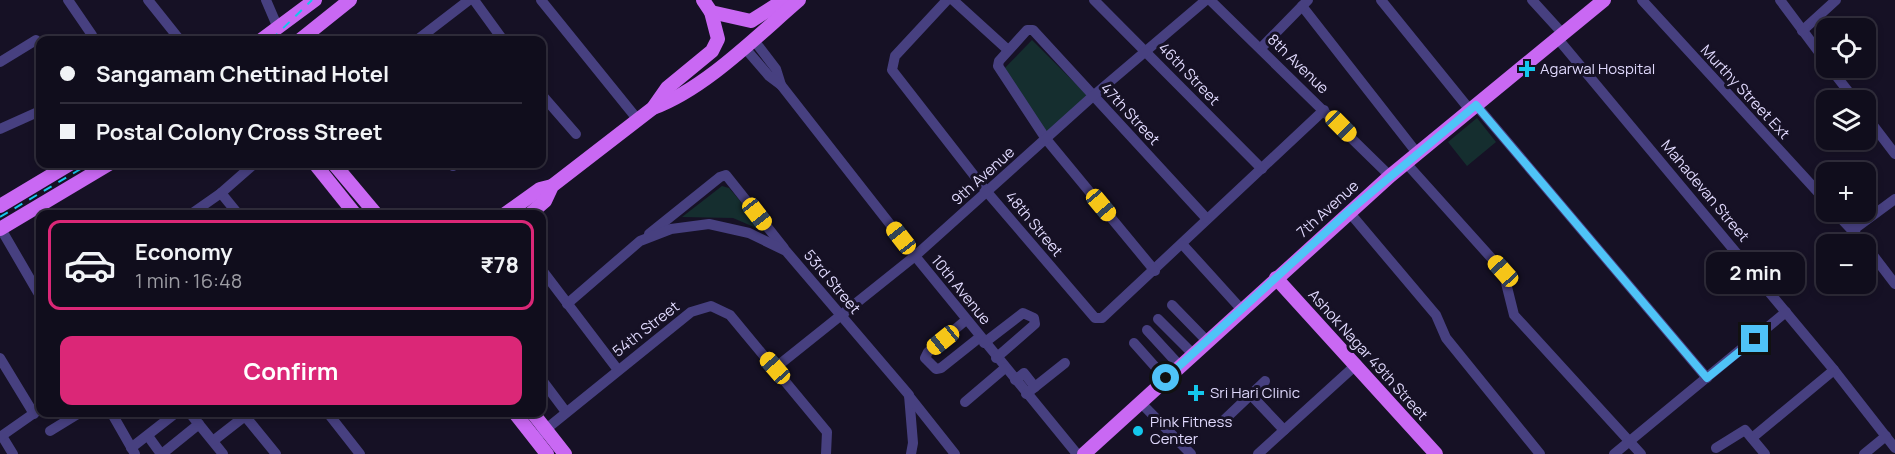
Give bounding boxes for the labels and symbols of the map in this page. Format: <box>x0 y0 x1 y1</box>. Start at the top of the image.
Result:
street label: 8th Avenue <box>1263 29 1334 98</box>
street label: 46th Street <box>1154 38 1225 110</box>
street label: Murthy Street Ext <box>1696 40 1795 144</box>
place label: Agarwal Hospital <box>1540 58 1655 79</box>
marker: Agarwal Hospital <box>1518 60 1536 78</box>
street label: 47th Street <box>1096 78 1165 149</box>
car <box>1322 107 1360 145</box>
street label: Mahadevan Street <box>1657 135 1754 246</box>
street label: 9th Avenue <box>946 141 1019 210</box>
street label: 7th Avenue <box>1292 175 1363 242</box>
car <box>1083 185 1119 225</box>
street label: 48th Street <box>1001 186 1068 261</box>
car <box>739 194 775 234</box>
car <box>883 218 919 258</box>
street label: 53rd Street <box>799 245 866 318</box>
street label: 10th Avenue <box>927 250 996 329</box>
car <box>1484 252 1522 290</box>
callout: 2 min <box>1706 252 1804 294</box>
street label: Ashok Nagar 49th Street <box>1304 285 1433 425</box>
street label: 54th Street <box>608 296 683 361</box>
car <box>923 322 963 358</box>
route end <box>1741 325 1768 352</box>
car <box>756 349 794 387</box>
route start <box>1152 364 1179 391</box>
place label: Sri Hari Clinic <box>1210 382 1300 403</box>
marker: Sri Hari Clinic <box>1187 384 1205 402</box>
place label: Pink Fitness Center <box>1150 411 1232 449</box>
marker: Pink Fitness Center <box>1131 424 1145 438</box>

